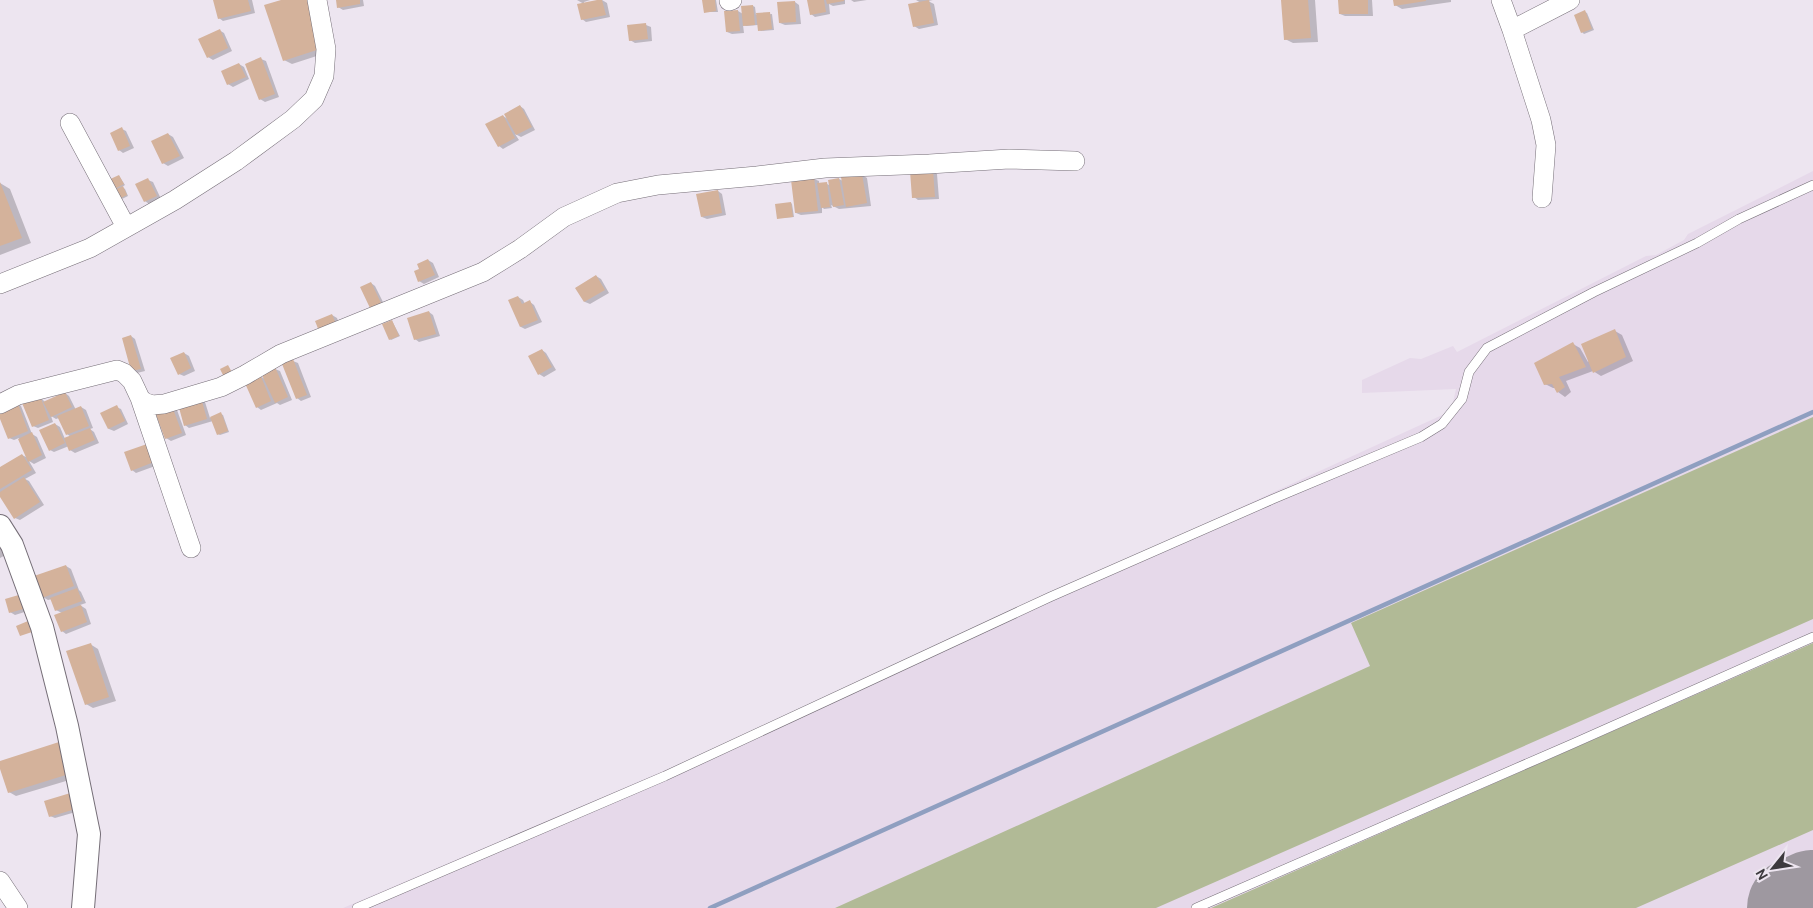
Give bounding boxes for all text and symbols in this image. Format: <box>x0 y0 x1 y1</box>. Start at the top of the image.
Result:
north arrow <box>1748 843 1798 893</box>
text: N <box>1751 866 1772 883</box>

